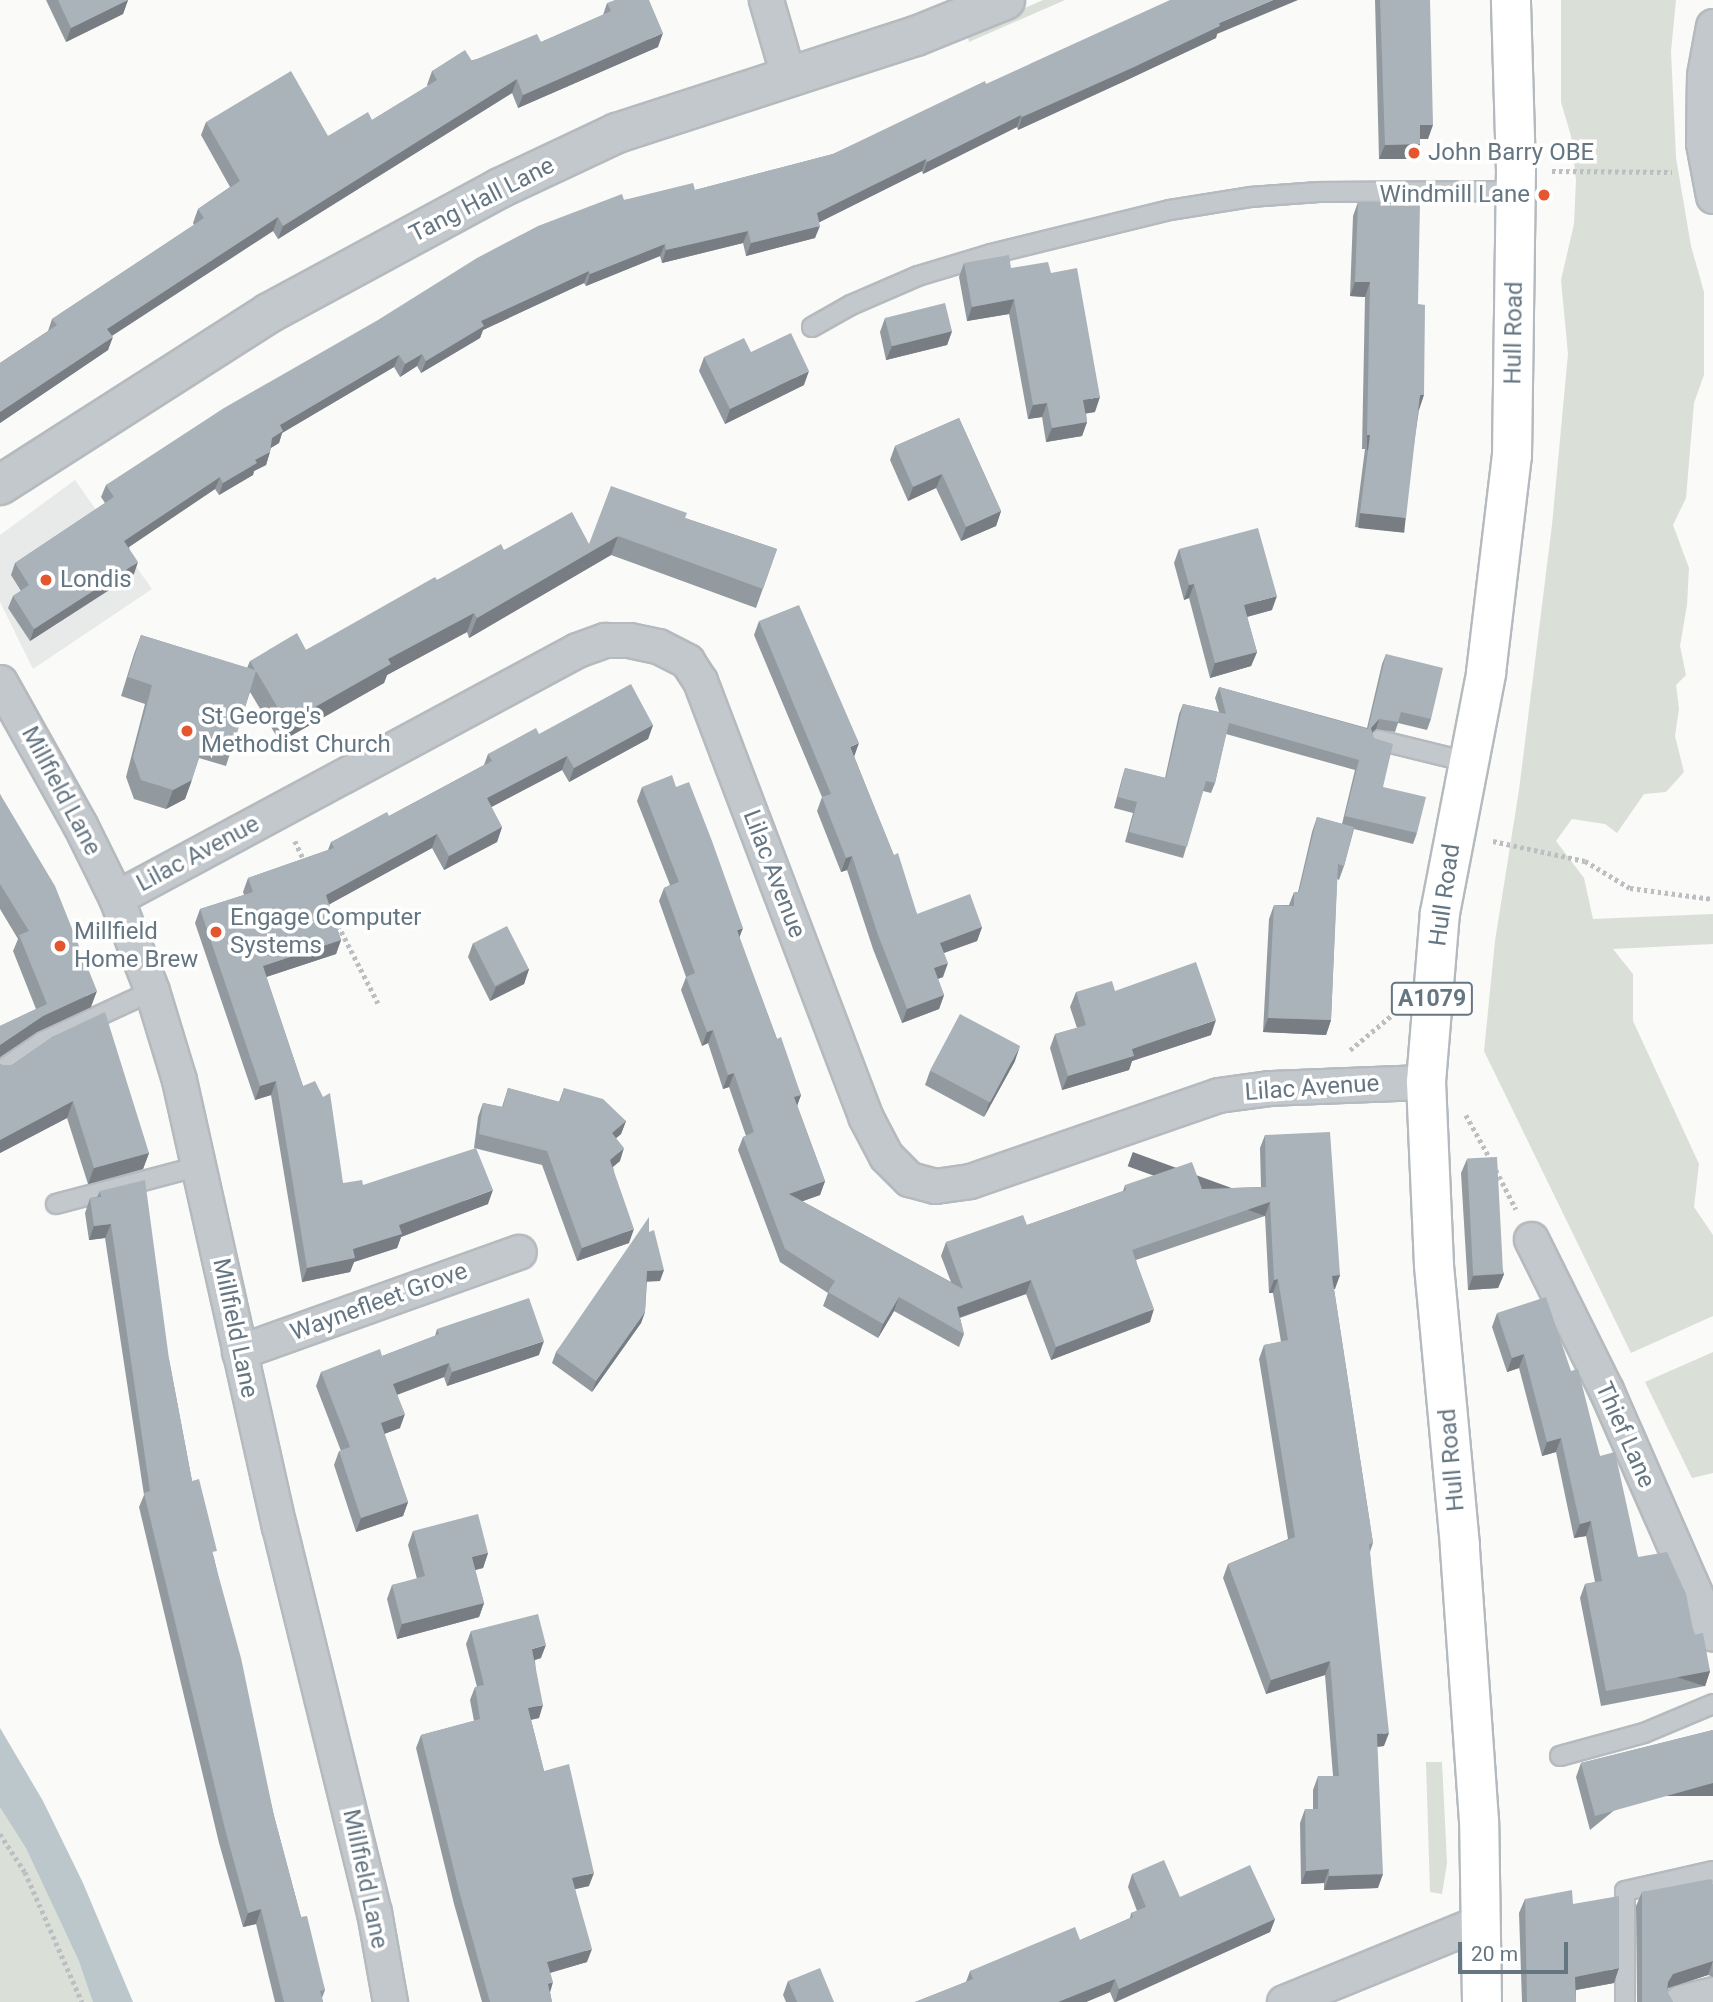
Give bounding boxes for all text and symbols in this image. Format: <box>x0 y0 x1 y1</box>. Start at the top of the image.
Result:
place label: John Barry OBE <box>1428 139 1594 167</box>
marker: John Barry OBE <box>1406 145 1422 161</box>
street label: Tang Hall Lane <box>405 151 559 249</box>
place label: Windmill Lane <box>1380 181 1530 209</box>
marker: Windmill Lane <box>1536 187 1552 203</box>
street label: Hull Road <box>1499 281 1529 385</box>
place label: Londis <box>60 566 132 594</box>
marker: Londis <box>38 572 54 588</box>
place label: St George's Methodist Church <box>201 703 391 759</box>
street label: Millfield Lane <box>15 722 107 860</box>
marker: St George's Methodist Church <box>179 723 195 739</box>
street label: Lilac Avenue <box>736 806 812 942</box>
street label: Lilac Avenue <box>132 810 264 898</box>
street label: Hull Road <box>1424 842 1466 948</box>
place label: Engage Computer Systems <box>230 904 421 960</box>
place label: Millfield Home Brew <box>74 918 198 974</box>
marker: Engage Computer Systems <box>208 924 224 940</box>
marker: Millfield Home Brew <box>52 938 68 954</box>
road number: A1079 <box>1390 980 1474 1018</box>
street label: Lilac Avenue <box>1244 1069 1380 1107</box>
street label: Millfield Lane <box>206 1256 264 1400</box>
street label: Waynefleet Grove <box>287 1257 471 1347</box>
street label: Thief Lane <box>1589 1378 1661 1492</box>
street label: Hull Road <box>1433 1407 1471 1513</box>
street label: Millfield Lane <box>336 1807 394 1951</box>
scale bar <box>1461 1928 1571 1972</box>
text: 20 m <box>1471 1942 1518 1966</box>

